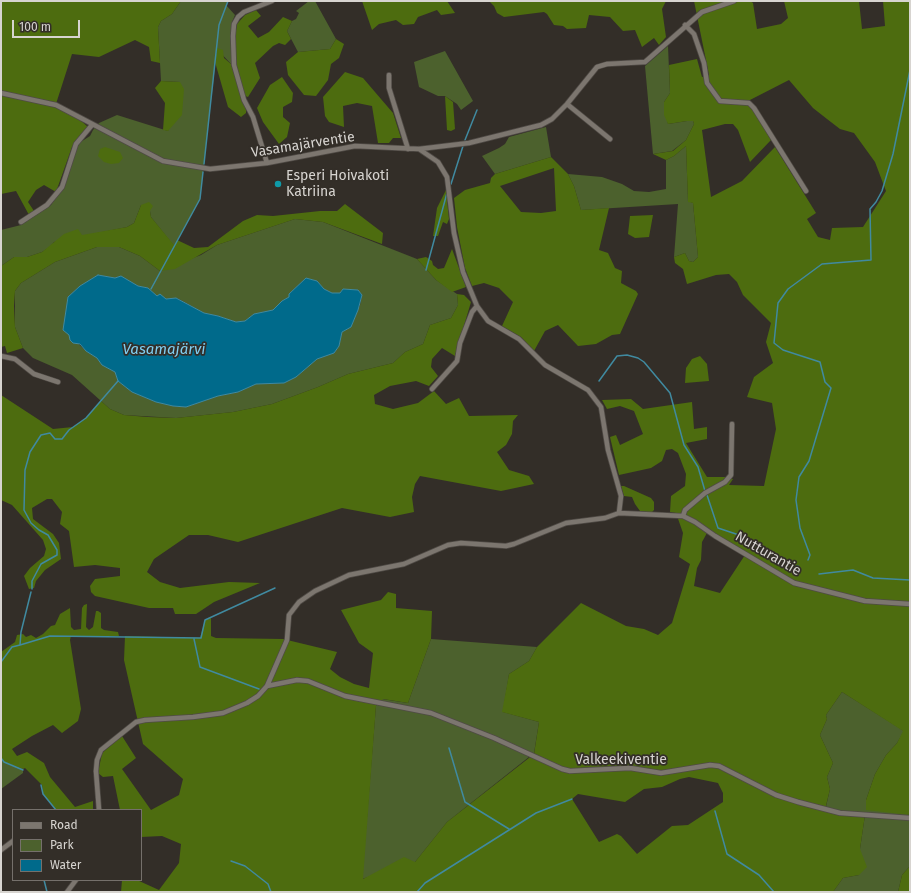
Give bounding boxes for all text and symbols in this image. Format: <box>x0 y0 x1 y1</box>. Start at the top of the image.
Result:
scale bar <box>14 12 82 38</box>
text: 100 m <box>19 20 51 34</box>
street label: Vasamajärventie <box>250 129 356 161</box>
place label: Esperi Hoivakoti Katriina <box>286 168 389 200</box>
marker: Esperi Hoivakoti Katriina <box>273 179 283 189</box>
water label: Vasamajärvi <box>122 341 206 359</box>
street label: Nutturantie <box>732 528 804 580</box>
street label: Valkeekiventie <box>575 752 667 768</box>
legend <box>12 809 142 881</box>
text: Road <box>50 818 78 832</box>
text: Park <box>50 838 74 852</box>
text: Water <box>50 858 81 872</box>

